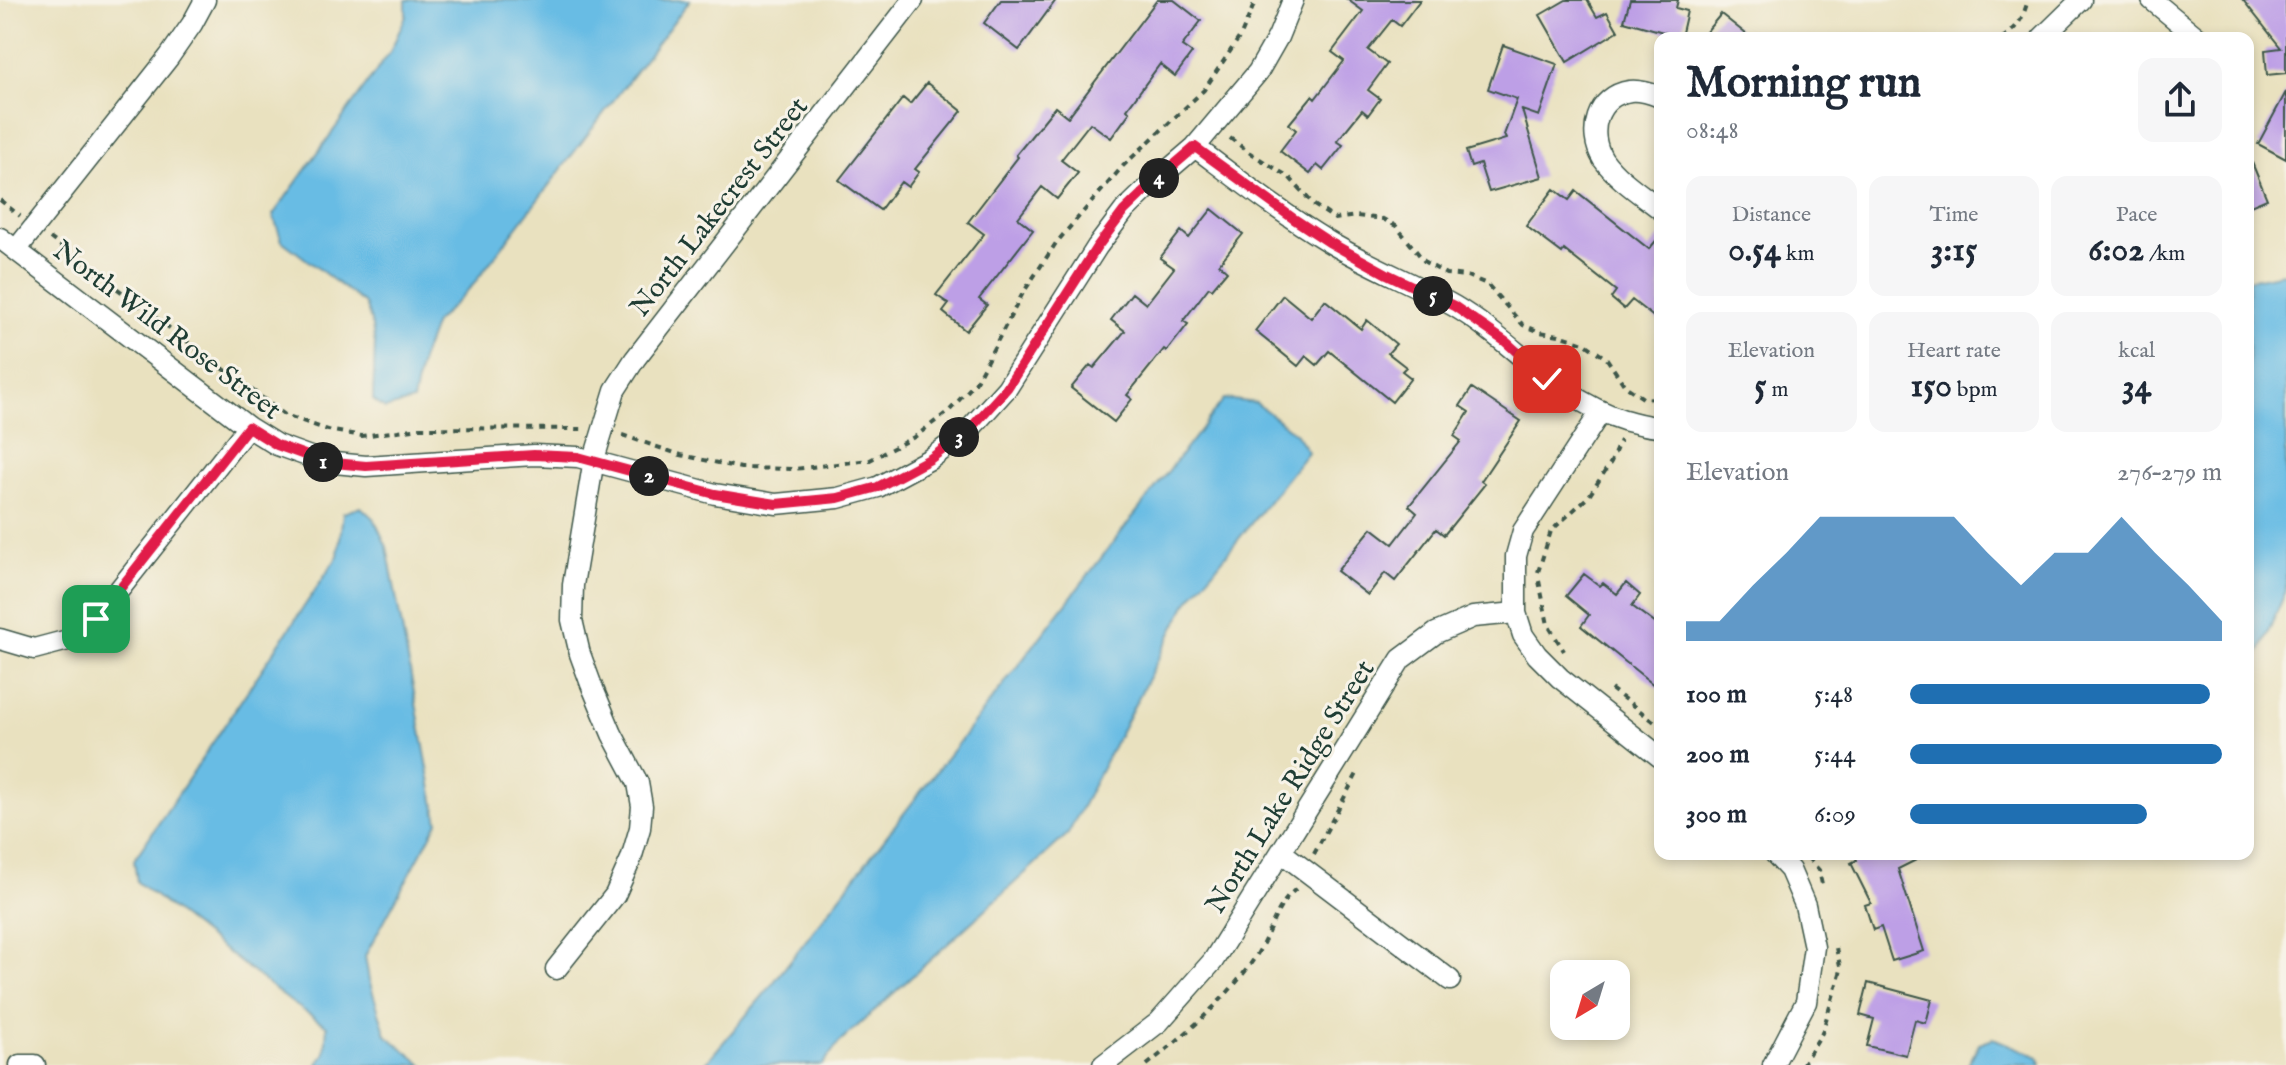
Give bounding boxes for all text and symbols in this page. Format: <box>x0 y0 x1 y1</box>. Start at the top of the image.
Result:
text: Morning run <box>1686 56 1921 112</box>
button: share <box>2138 58 2222 142</box>
street label: North Lakecrest Street <box>623 90 817 324</box>
text: 08:48 <box>1686 114 1739 147</box>
pin: 4 <box>1139 158 1179 198</box>
text: 4 <box>1154 164 1164 192</box>
text: Distance <box>1732 201 1811 229</box>
text: Time <box>1930 201 1978 229</box>
text: Pace <box>2116 201 2157 229</box>
text: 0.54 <box>1728 229 1781 272</box>
text: 3:15 <box>1931 229 1977 272</box>
text: 6:02 <box>2088 229 2144 272</box>
street label: North Wild Rose Street <box>45 234 288 428</box>
text: km <box>1781 240 1815 268</box>
text: /km <box>2144 240 2185 268</box>
pin: 5 <box>1413 276 1453 316</box>
text: 5 <box>1429 282 1437 310</box>
text: Elevation <box>1728 337 1815 365</box>
text: Heart rate <box>1907 337 2001 365</box>
text: kcal <box>2118 337 2155 365</box>
pin <box>1513 345 1581 413</box>
icon: check <box>1525 357 1569 401</box>
text: 5 <box>1754 365 1767 408</box>
text: 150 <box>1911 365 1952 408</box>
text: 34 <box>2122 365 2151 408</box>
text: m <box>1767 376 1788 404</box>
text: bpm <box>1952 376 1997 404</box>
pin: 3 <box>939 417 979 457</box>
text: 3 <box>955 423 963 451</box>
pin: 1 <box>303 442 343 482</box>
text: 1 <box>319 448 327 476</box>
pin: 2 <box>629 456 669 496</box>
text: Elevation <box>1686 456 1789 489</box>
text: 276–279 m <box>2117 456 2222 489</box>
text: 2 <box>644 462 654 490</box>
pin <box>62 585 130 653</box>
icon: arrive <box>74 597 118 641</box>
street label: North Lake Ridge Street <box>1199 654 1384 921</box>
text: 100 m <box>1686 678 1747 711</box>
text: 5:48 <box>1814 678 1853 711</box>
text: 200 m <box>1686 738 1750 771</box>
text: 5:44 <box>1814 738 1856 771</box>
text: 300 m <box>1686 798 1747 831</box>
text: 6:09 <box>1814 798 1856 831</box>
north arrow <box>1550 960 1630 1040</box>
map controls <box>1550 960 1630 1040</box>

